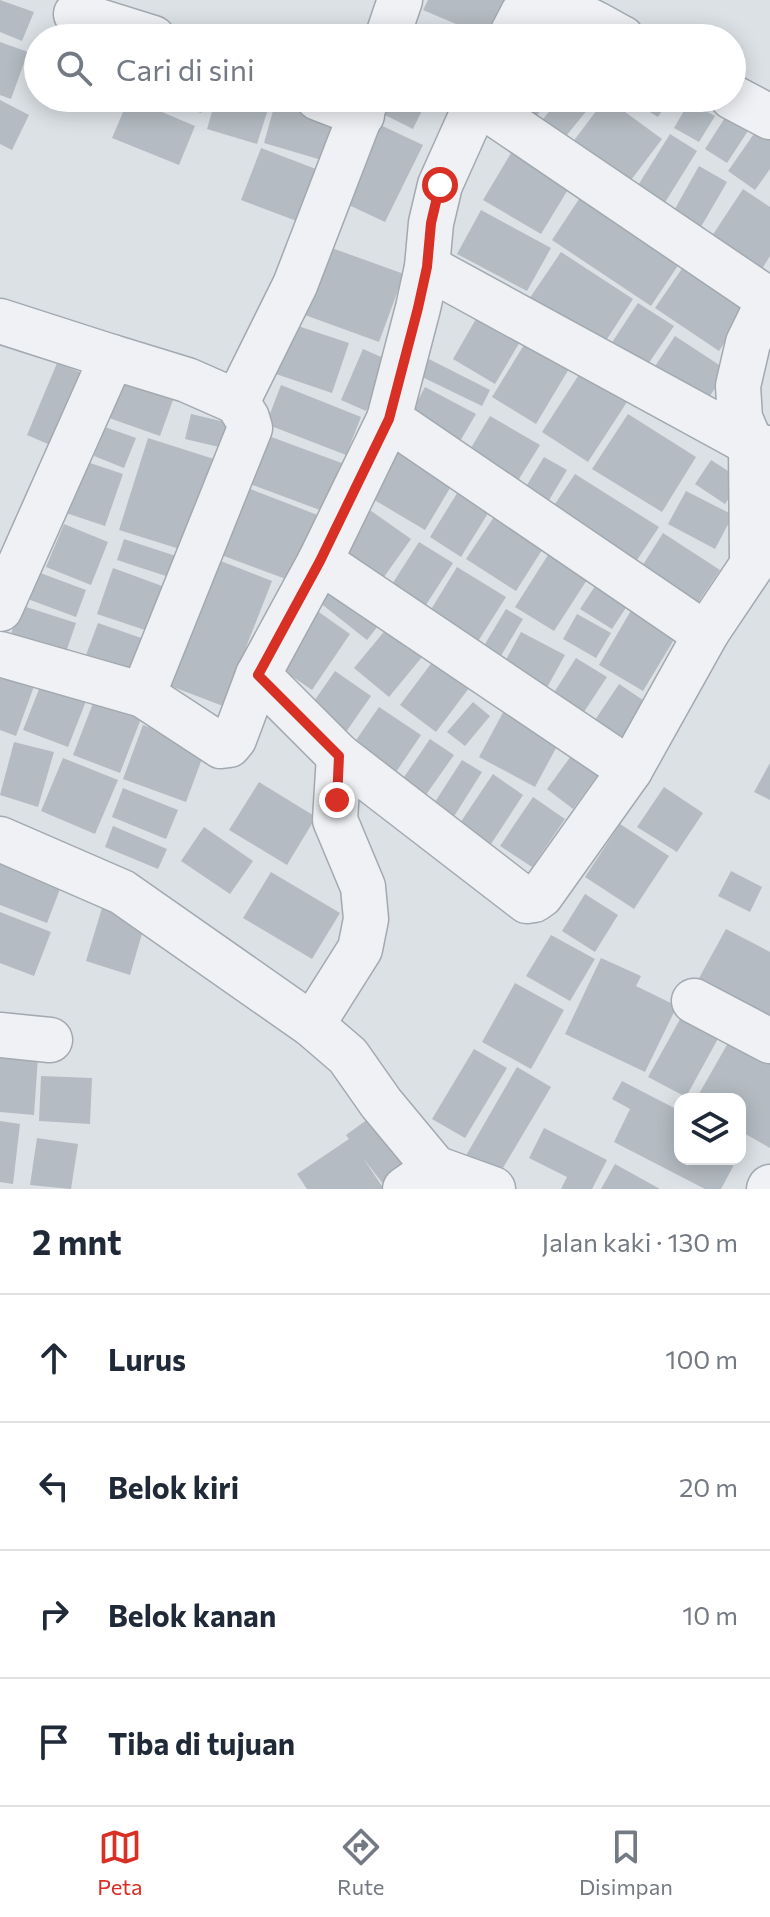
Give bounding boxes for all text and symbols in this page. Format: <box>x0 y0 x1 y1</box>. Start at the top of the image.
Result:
search box <box>24 24 746 112</box>
icon: search <box>52 46 96 90</box>
text: Cari di sini <box>116 50 255 87</box>
route start <box>422 167 458 203</box>
route end <box>319 782 355 818</box>
map controls <box>674 1093 746 1165</box>
button: layers <box>674 1093 746 1165</box>
text: 2 mnt <box>32 1220 122 1262</box>
text: Jalan kaki · 130 m <box>542 1226 738 1257</box>
icon: ahead <box>32 1336 76 1380</box>
text: Lurus <box>108 1340 186 1377</box>
text: 100 m <box>665 1343 738 1374</box>
icon: left <box>32 1464 76 1508</box>
text: Belok kiri <box>108 1468 239 1505</box>
text: 20 m <box>679 1471 738 1502</box>
icon: right <box>32 1592 76 1636</box>
text: Belok kanan <box>108 1596 276 1633</box>
text: 10 m <box>682 1599 738 1630</box>
icon: arrive <box>32 1720 76 1764</box>
text: Tiba di tujuan <box>108 1724 295 1761</box>
tab: Peta <box>97 1825 143 1900</box>
tab: Rute <box>337 1825 384 1900</box>
tab: Disimpan <box>579 1825 673 1900</box>

